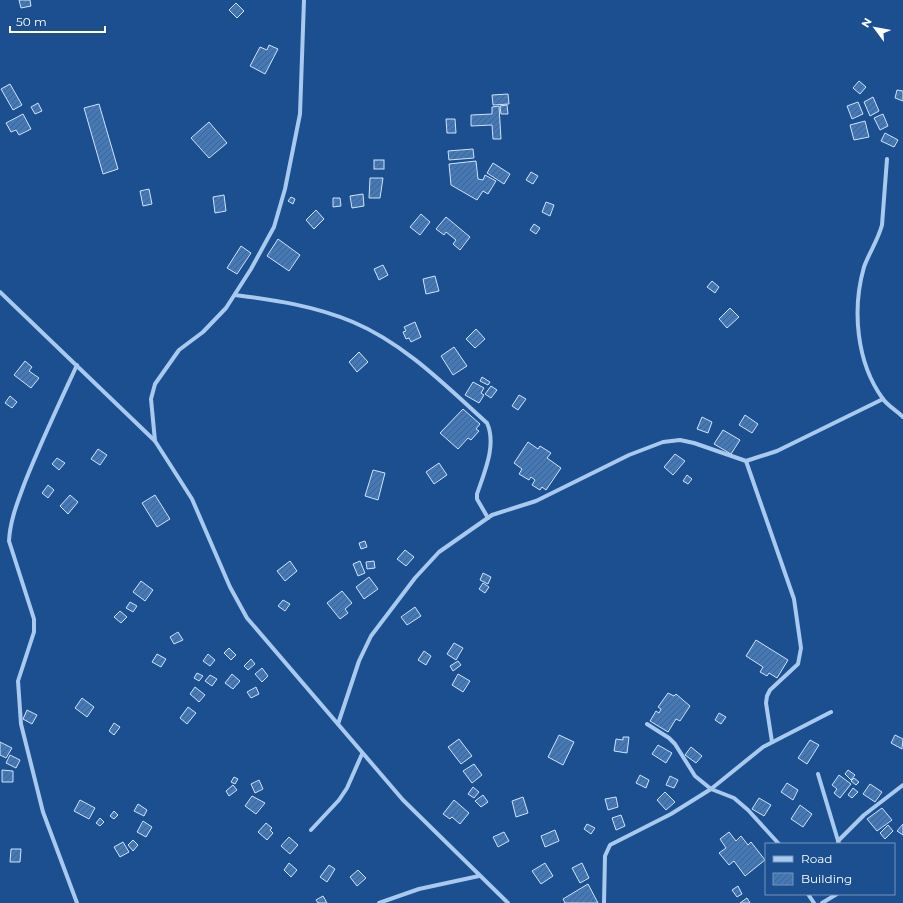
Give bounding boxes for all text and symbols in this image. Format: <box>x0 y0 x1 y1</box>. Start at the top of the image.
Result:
scale bar <box>10 8 105 34</box>
north arrow <box>855 8 895 48</box>
text: 50 m <box>16 14 47 29</box>
text: N <box>858 15 875 30</box>
legend <box>765 843 895 895</box>
text: Road <box>801 851 832 866</box>
text: Building <box>801 871 852 886</box>

